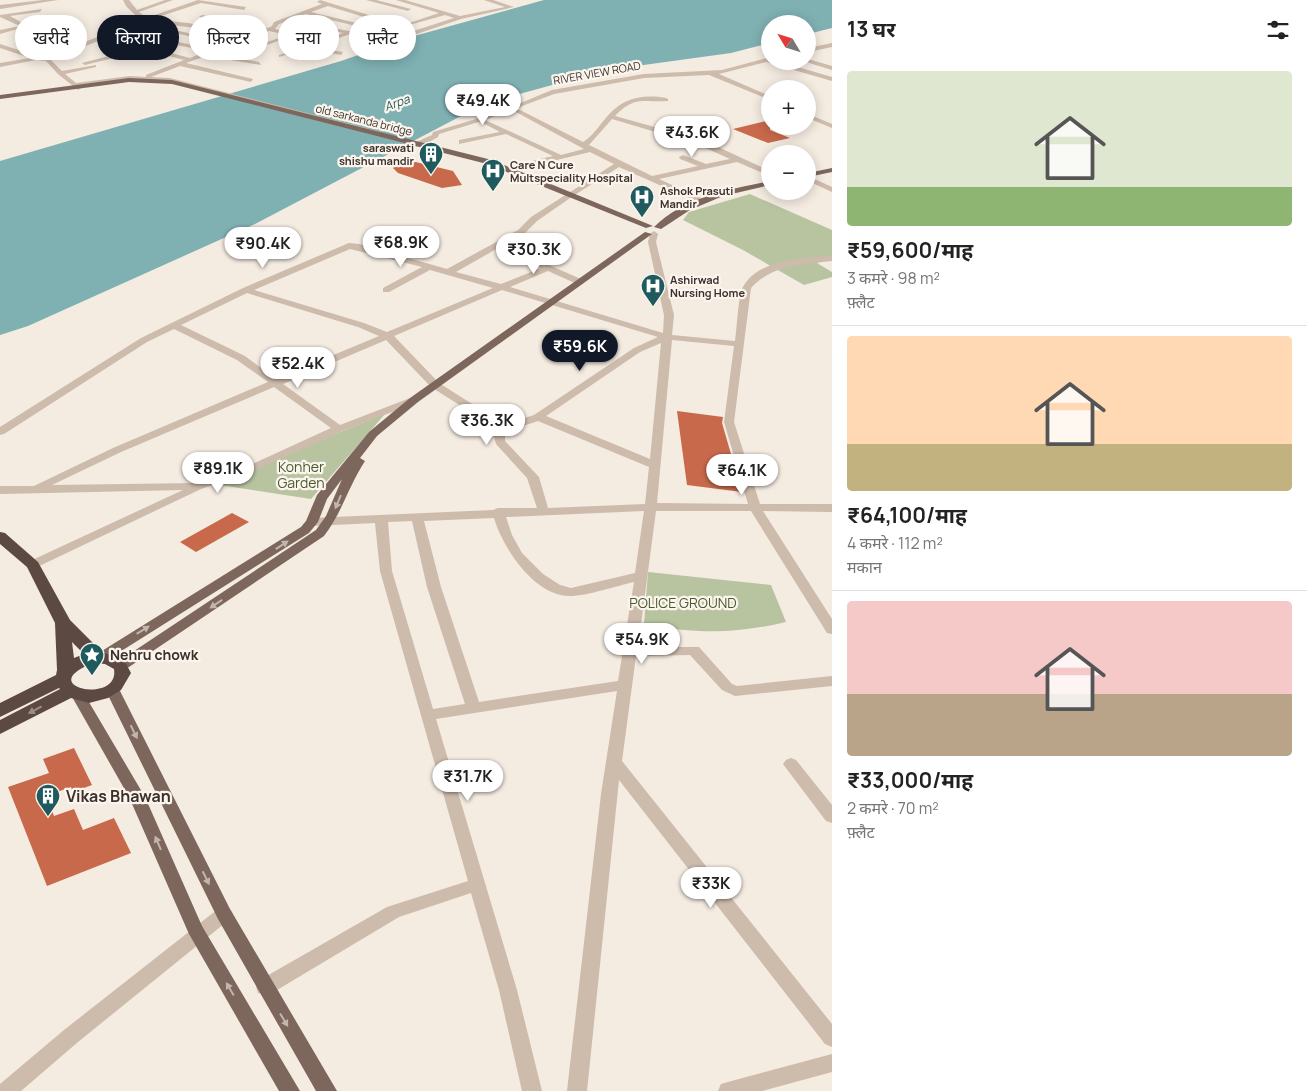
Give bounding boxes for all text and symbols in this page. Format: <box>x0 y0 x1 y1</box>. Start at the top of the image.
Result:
chip: खरीदें <box>15 15 87 60</box>
chip: किराया <box>97 15 179 60</box>
chip: फ़िल्टर <box>189 15 268 60</box>
chip: नया <box>278 15 339 60</box>
chip: फ़्लैट <box>349 15 416 60</box>
north arrow <box>761 15 816 70</box>
map controls <box>761 15 816 200</box>
text: 13 घर <box>847 15 895 43</box>
icon: filters <box>1264 16 1292 44</box>
street label: RIVER VIEW ROAD <box>552 57 642 88</box>
button: + <box>761 80 816 135</box>
pin: ₹49.4K <box>442 84 524 126</box>
text: ₹49.4K <box>456 89 510 111</box>
water label: Arpa <box>382 90 413 115</box>
street label: old sarkanda bridge <box>314 100 415 139</box>
icon: home <box>1025 103 1115 193</box>
pin: ₹43.6K <box>651 116 733 158</box>
text: ₹43.6K <box>665 121 719 143</box>
place label: saraswati shishu mandir <box>339 140 415 168</box>
building icon: saraswati shishu mandir <box>418 141 444 175</box>
button: − <box>761 145 816 200</box>
place label: Care N Cure Multspeciality Hospital <box>510 157 633 185</box>
hospital icon: Care N Cure Multspeciality Hospital <box>480 158 506 192</box>
place label: Ashok Prasuti Mandir <box>660 183 733 211</box>
hospital icon: Ashok Prasuti Mandir <box>629 184 655 218</box>
pin: ₹90.4K <box>222 226 304 269</box>
pin: ₹68.9K <box>360 226 442 268</box>
text: ₹68.9K <box>374 231 428 253</box>
text: ₹90.4K <box>235 232 291 254</box>
pin: ₹30.3K <box>493 232 575 275</box>
text: ₹59,600/माह <box>847 236 973 264</box>
text: ₹30.3K <box>507 238 561 260</box>
text: 3 कमरे · 98 m² <box>847 267 940 289</box>
place label: Ashirwad Nursing Home <box>670 272 745 300</box>
hospital icon: Ashirwad Nursing Home <box>640 273 666 307</box>
text: फ़्लैट <box>847 291 875 313</box>
pin: ₹59.6K <box>539 330 621 372</box>
text: ₹59.6K <box>553 335 607 357</box>
pin: ₹52.4K <box>257 346 339 389</box>
text: ₹52.4K <box>271 352 325 374</box>
icon: home <box>1025 369 1115 459</box>
pin: ₹36.3K <box>446 404 528 446</box>
text: ₹36.3K <box>460 409 514 431</box>
pin: ₹89.1K <box>177 452 259 494</box>
pin: ₹64.1K <box>701 454 783 496</box>
text: ₹89.1K <box>193 457 243 479</box>
park label: Konher Garden <box>277 457 325 492</box>
text: ₹64.1K <box>717 459 767 481</box>
one-way arrow <box>334 495 342 509</box>
text: ₹64,100/माह <box>847 501 967 529</box>
text: 4 कमरे · 112 m² <box>847 532 943 554</box>
one-way arrow <box>275 541 288 550</box>
text: मकान <box>847 556 882 578</box>
park label: POLICE GROUND <box>629 593 737 612</box>
one-way arrow <box>209 599 223 608</box>
pin: ₹54.9K <box>601 622 683 665</box>
one-way arrow <box>136 625 150 634</box>
text: ₹54.9K <box>615 628 669 650</box>
icon: home <box>1025 634 1115 724</box>
place icon: Nehru chowk <box>79 642 105 676</box>
place label: Nehru chowk <box>110 645 199 664</box>
one-way arrow <box>27 706 42 714</box>
one-way arrow <box>130 725 138 739</box>
pin: ₹31.7K <box>427 760 509 802</box>
text: ₹31.7K <box>443 765 493 787</box>
text: ₹33,000/माह <box>847 766 973 794</box>
building icon: Vikas Bhawan <box>35 783 61 817</box>
place label: Vikas Bhawan <box>66 785 171 807</box>
text: 2 कमरे · 70 m² <box>847 797 939 819</box>
text: फ़्लैट <box>847 821 875 843</box>
one-way arrow <box>153 836 161 850</box>
pin: ₹33K <box>681 866 741 909</box>
one-way arrow <box>202 871 210 885</box>
text: ₹33K <box>692 872 730 894</box>
one-way arrow <box>225 982 234 995</box>
one-way arrow <box>280 1014 289 1027</box>

